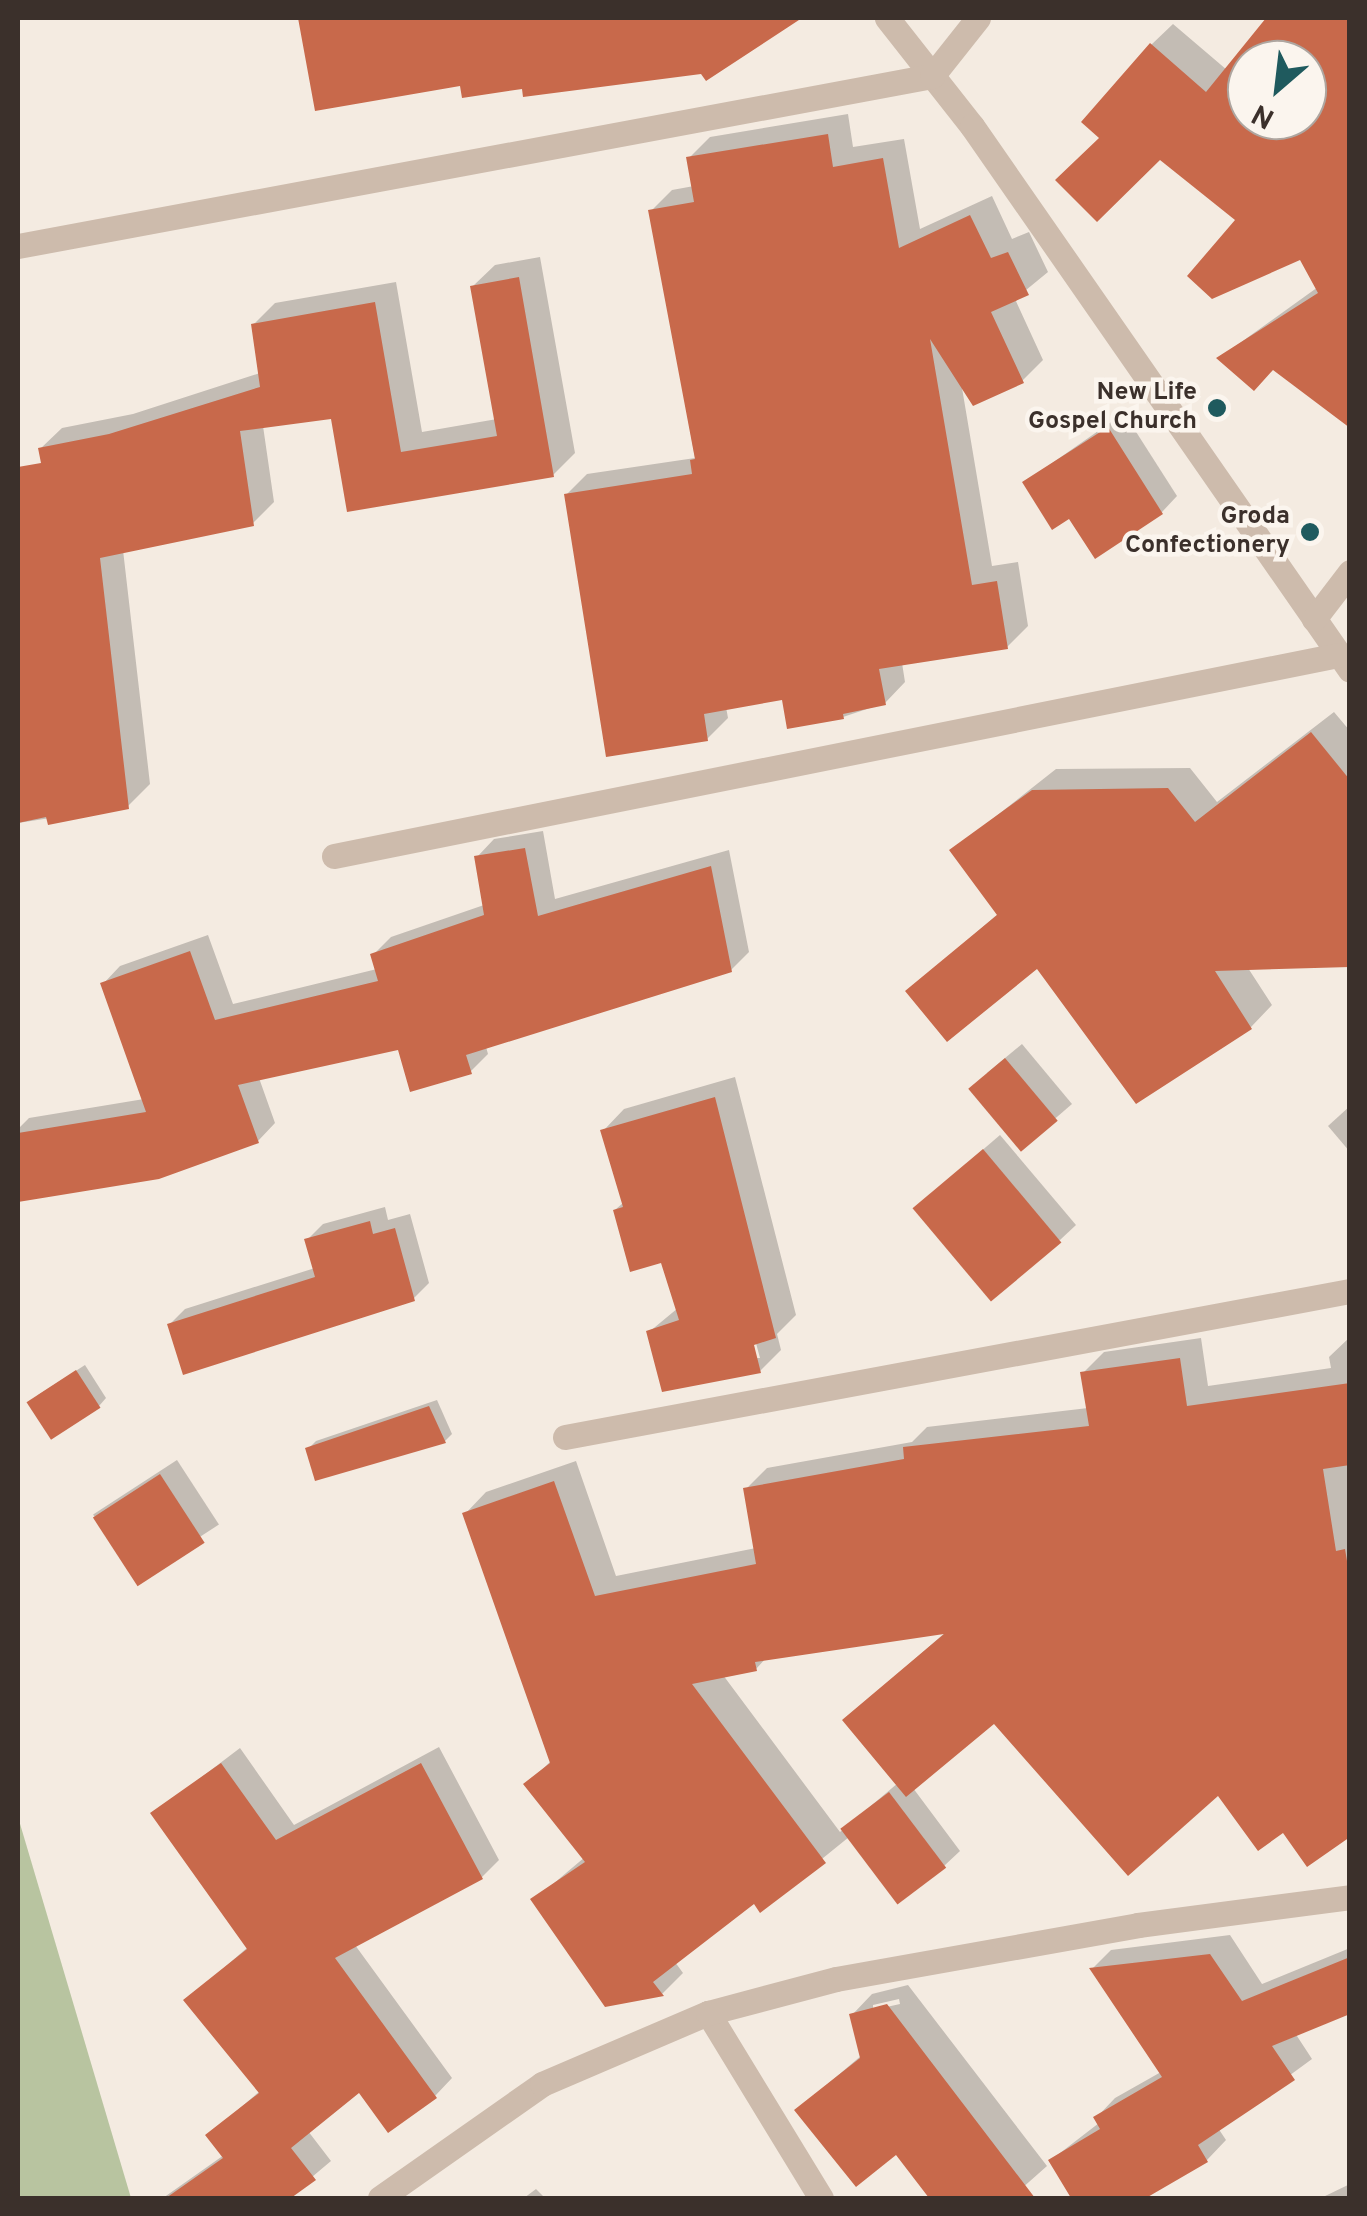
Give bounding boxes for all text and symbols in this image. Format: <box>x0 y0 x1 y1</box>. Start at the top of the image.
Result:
north arrow <box>1227 40 1327 140</box>
text: N <box>1247 94 1281 135</box>
place label: New Life Gospel Church <box>1028 379 1197 438</box>
marker: New Life Gospel Church <box>1206 397 1228 419</box>
place label: Groda Confectionery <box>1125 503 1290 562</box>
marker: Groda Confectionery <box>1299 521 1321 543</box>

